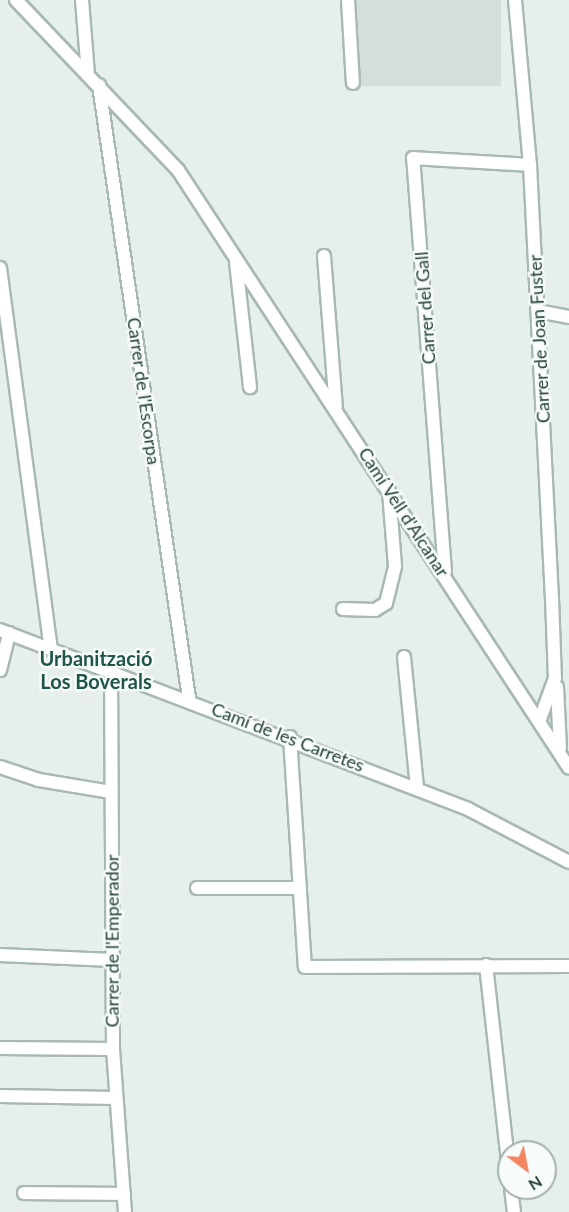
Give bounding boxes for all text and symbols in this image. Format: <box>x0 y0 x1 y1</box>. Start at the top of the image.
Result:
street label: Carrer del Gall <box>410 251 440 365</box>
street label: Carrer de Joan Fuster <box>524 254 554 424</box>
street label: Carrer de l'Escorpa <box>123 316 165 466</box>
street label: Camí Vell d'Alcanar <box>354 443 454 581</box>
district label: Urbanització Los Boverals <box>40 647 152 694</box>
street label: Camí de les Carretes <box>209 698 367 776</box>
street label: Carrer de l'Emperador <box>101 854 123 1028</box>
north arrow <box>497 1140 557 1200</box>
text: N <box>525 1173 546 1195</box>

